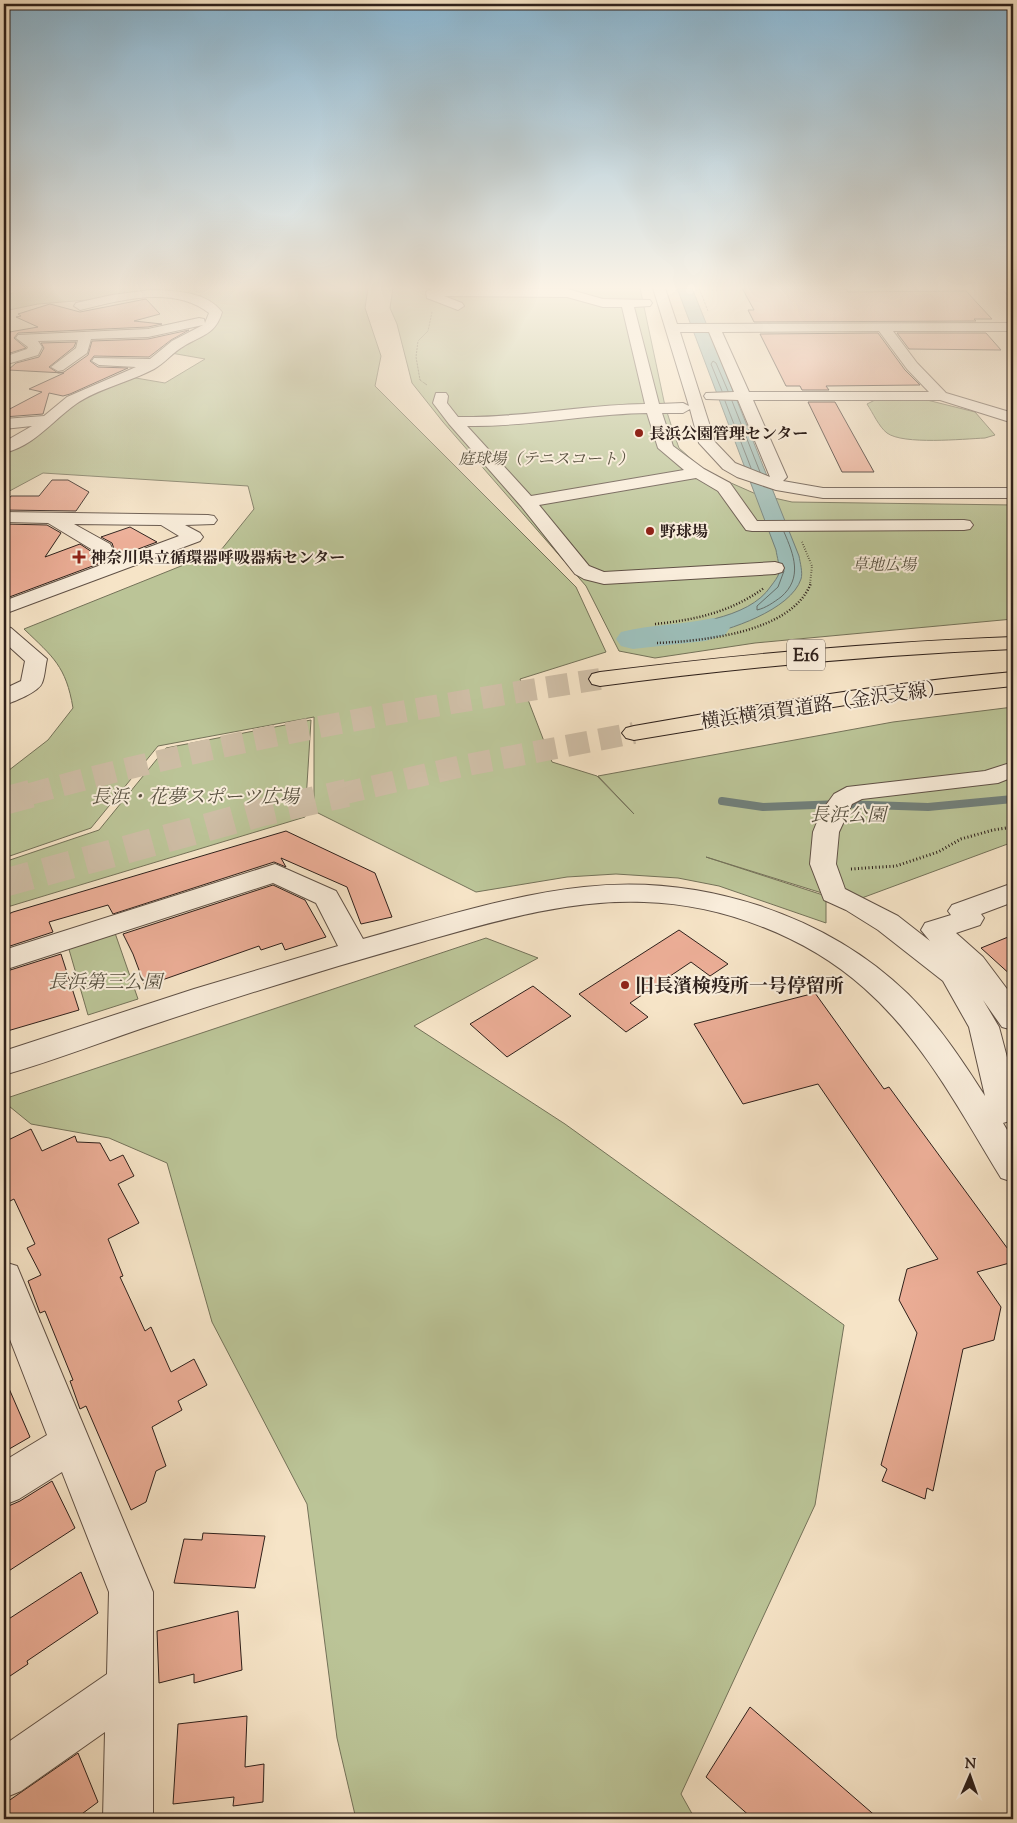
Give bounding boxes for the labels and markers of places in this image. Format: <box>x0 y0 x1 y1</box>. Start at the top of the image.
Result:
place label: 長浜公園管理センター <box>649 424 808 447</box>
marker: 長浜公園管理センター <box>633 427 645 439</box>
place label: 野球場 <box>660 522 708 545</box>
marker: 野球場 <box>644 525 656 537</box>
place label: 神奈川県立循環器呼吸器病センター <box>90 548 345 571</box>
marker: 神奈川県立循環器呼吸器病センター <box>72 550 86 564</box>
place label: 旧長濱検疫所一号停留所 <box>635 974 844 1001</box>
marker: 旧長濱検疫所一号停留所 <box>619 979 631 991</box>

